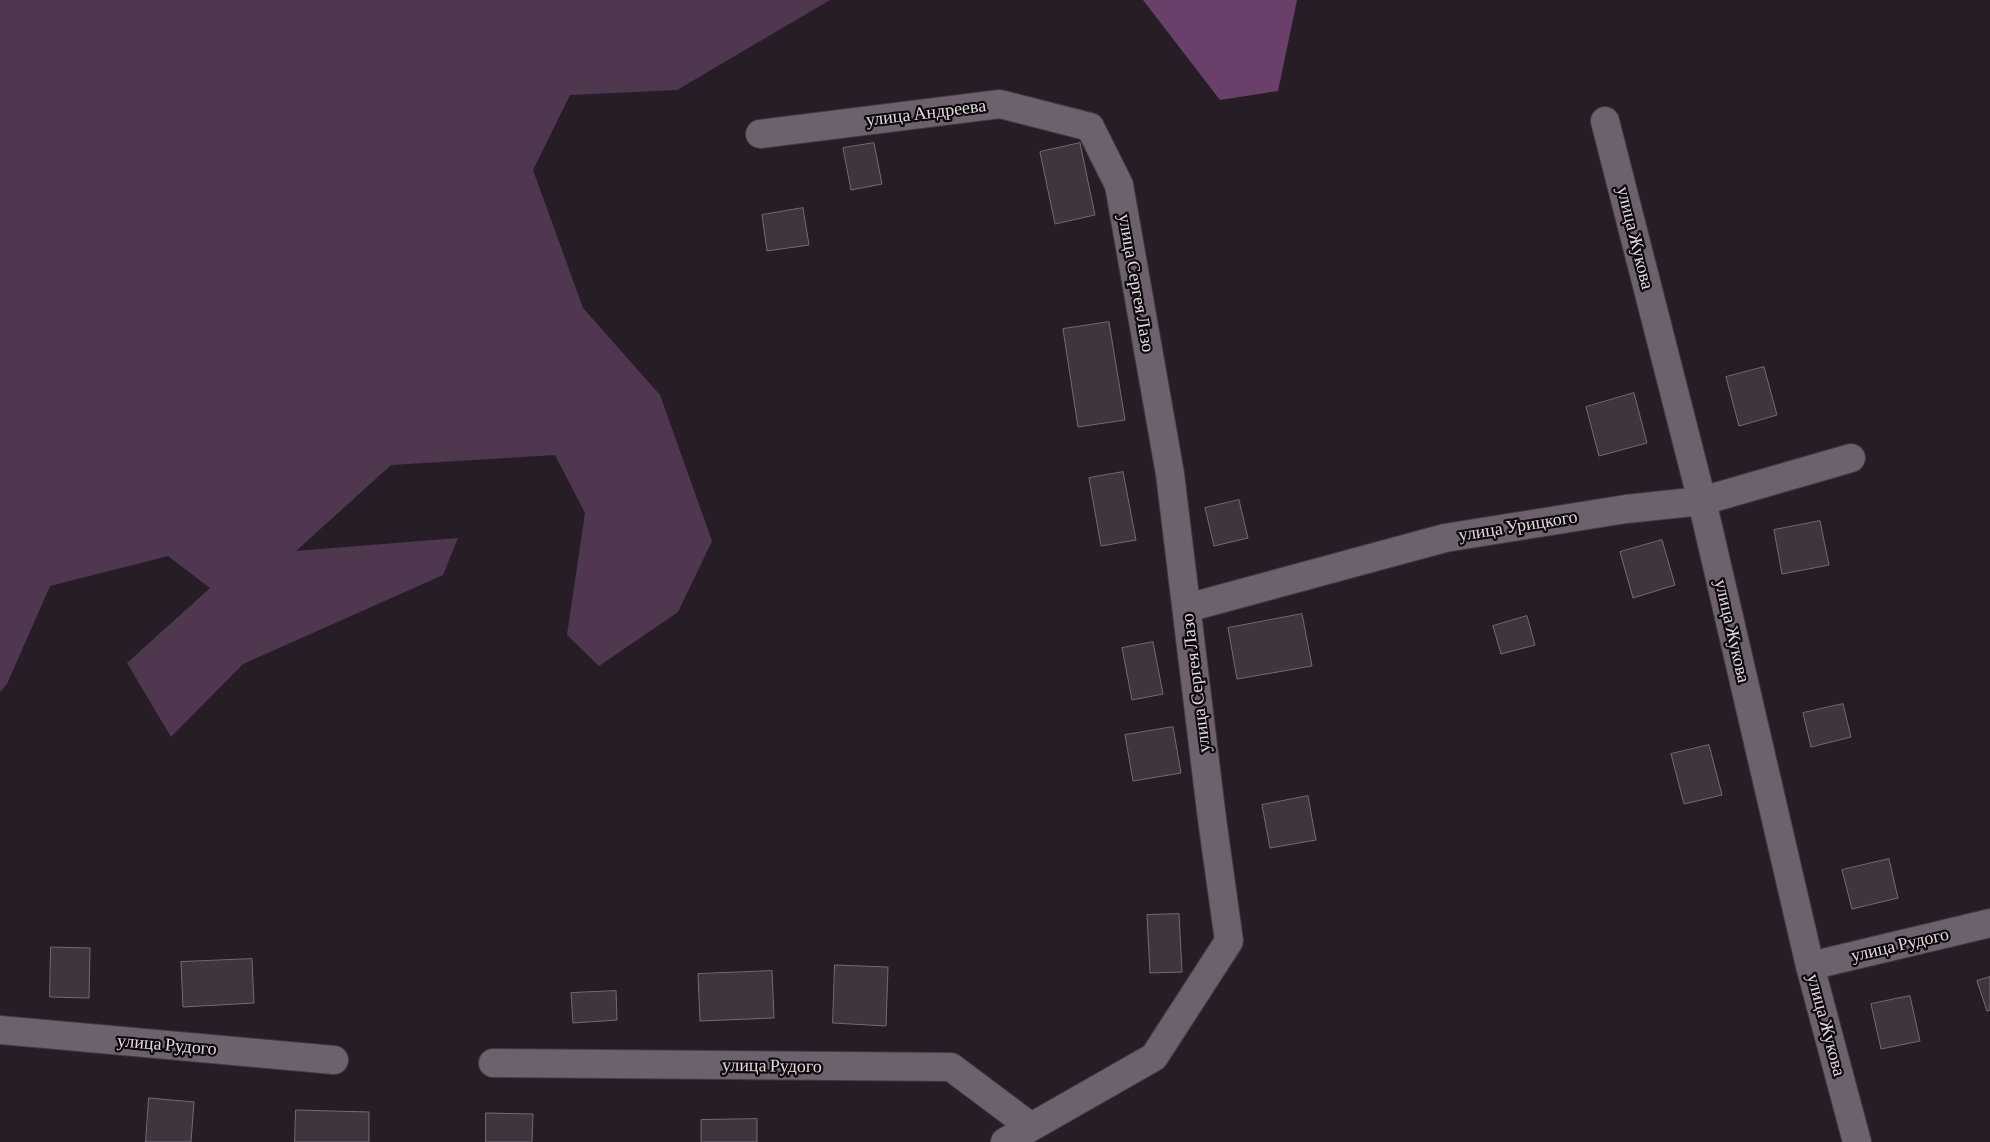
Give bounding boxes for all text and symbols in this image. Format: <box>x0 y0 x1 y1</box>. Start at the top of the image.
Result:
street label: улица Андреева <box>865 95 987 131</box>
street label: улица Жукова <box>1612 184 1658 292</box>
street label: улица Сергея Лазо <box>1113 212 1159 354</box>
street label: улица Урицкого <box>1457 506 1579 546</box>
street label: улица Жукова <box>1710 577 1754 685</box>
street label: улица Сергея Лазо <box>1177 612 1215 754</box>
street label: улица Рудого <box>1849 923 1951 967</box>
street label: улица Жукова <box>1802 971 1850 1079</box>
street label: улица Рудого <box>116 1030 218 1060</box>
street label: улица Рудого <box>722 1054 822 1078</box>

